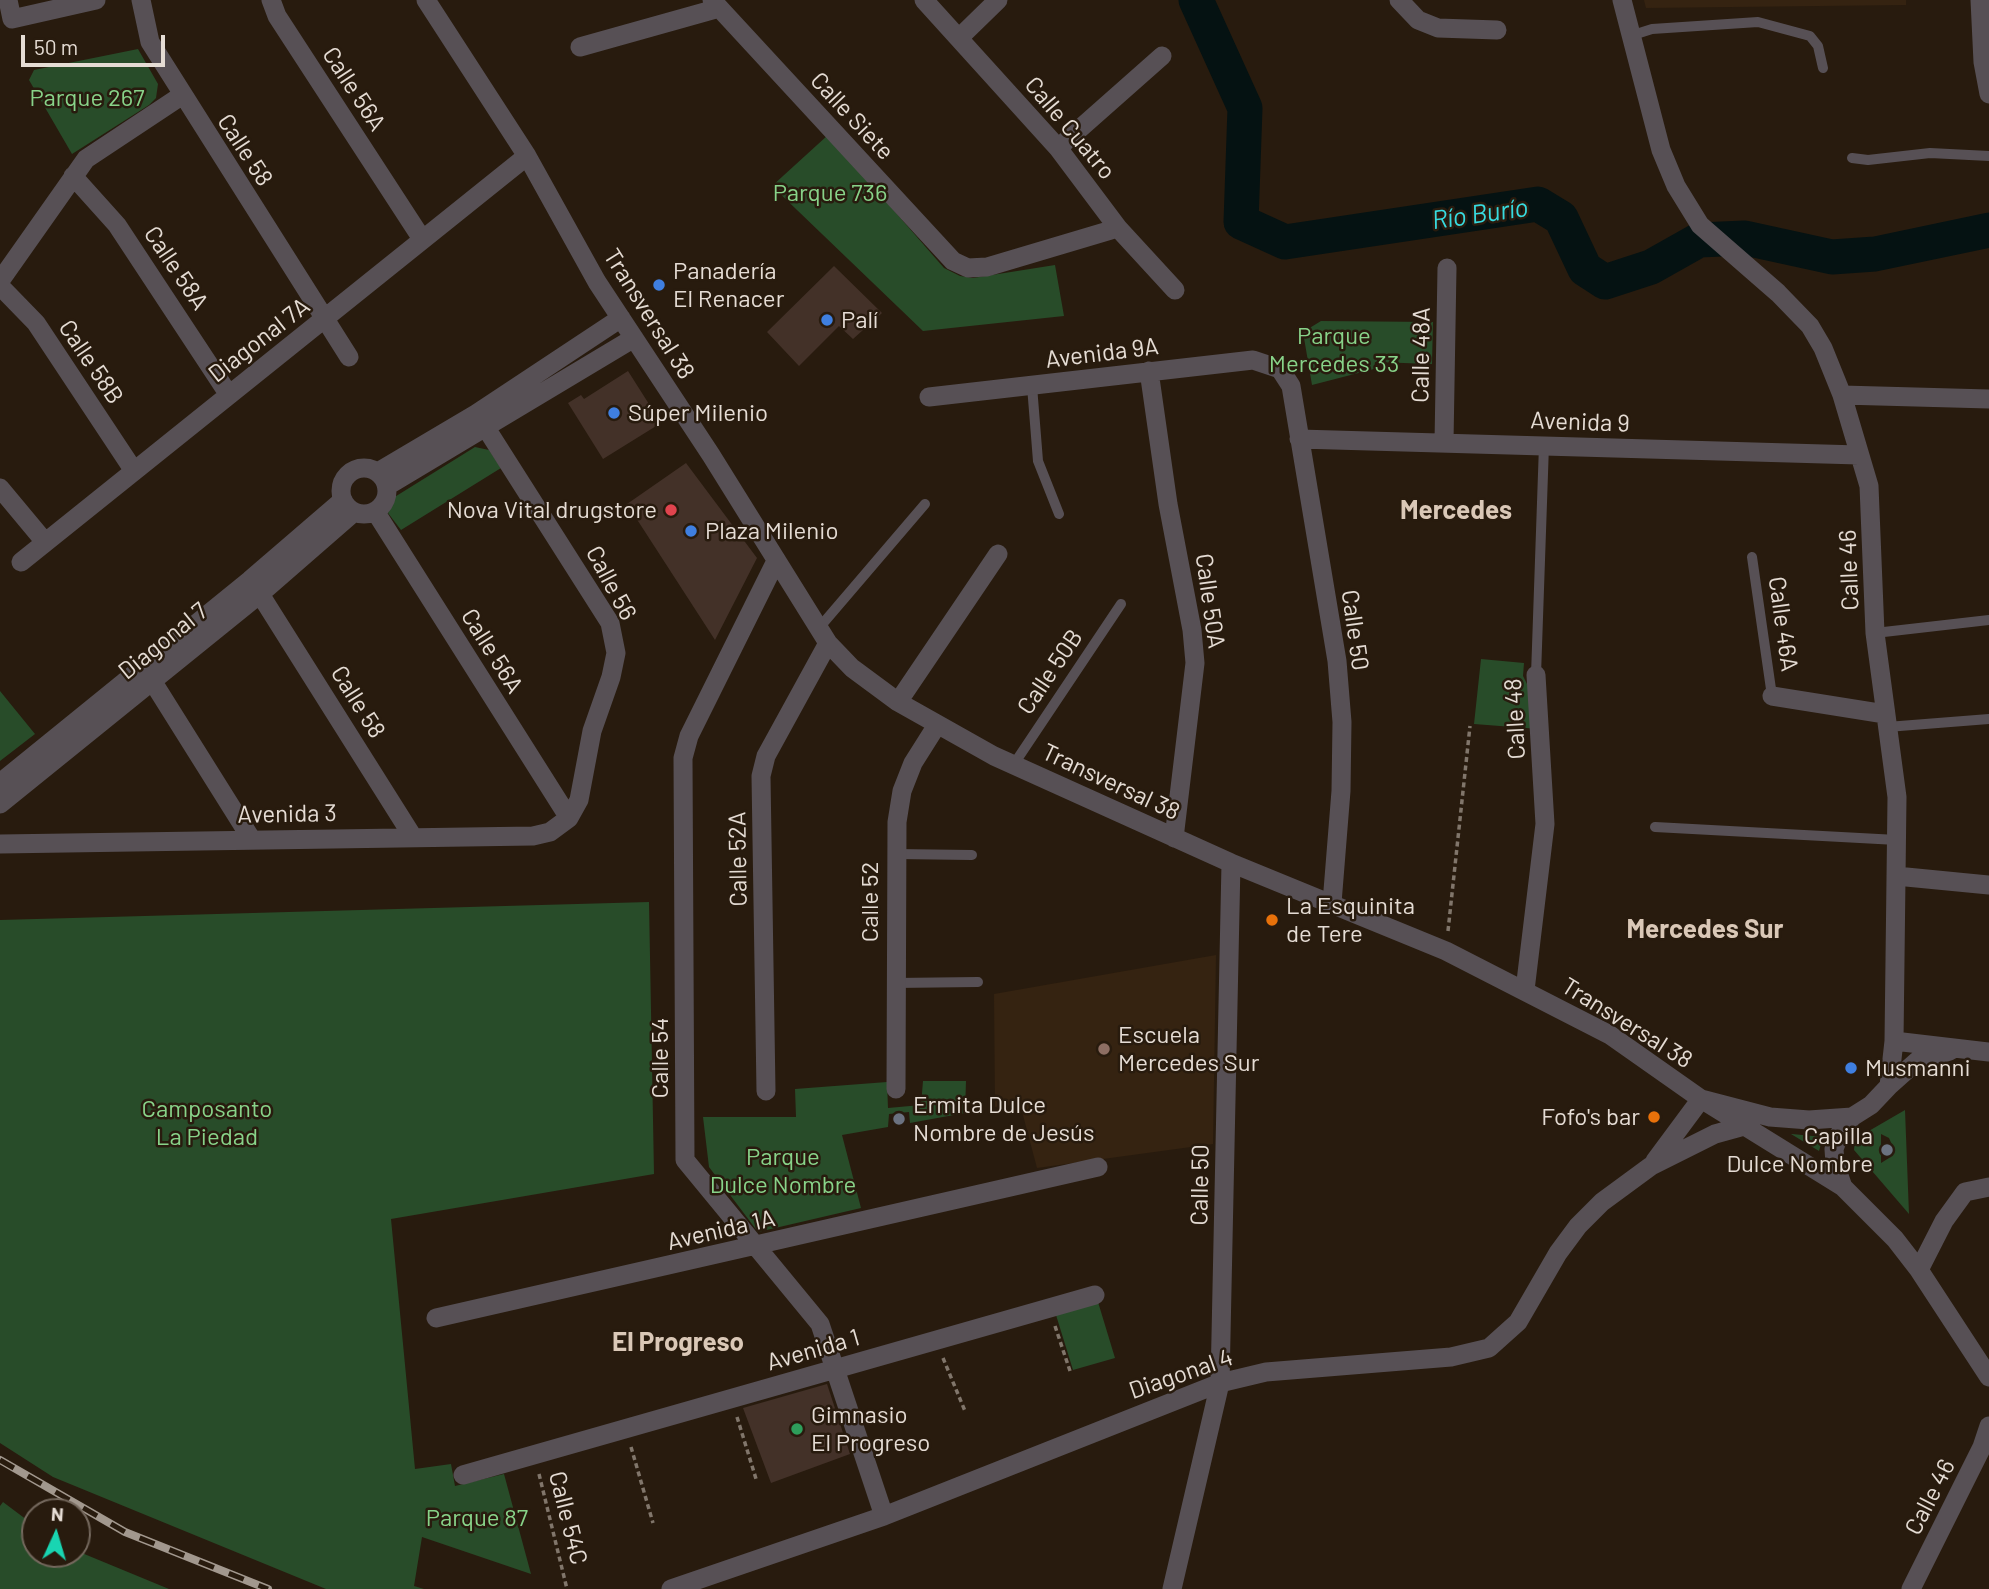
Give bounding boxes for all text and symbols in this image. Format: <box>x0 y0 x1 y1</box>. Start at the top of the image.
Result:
scale bar <box>24 21 168 65</box>
text: 50 m <box>34 34 78 59</box>
street label: Calle 56A <box>316 42 392 136</box>
street label: Calle Siete <box>804 66 900 166</box>
street label: Calle Cuatro <box>1019 71 1121 185</box>
park label: Parque 267 <box>29 84 145 112</box>
street label: Calle 58 <box>211 109 279 191</box>
park label: Parque 736 <box>773 179 887 207</box>
water label: Río Burío <box>1430 192 1530 236</box>
street label: Calle 58A <box>138 221 214 315</box>
street label: Transversal 38 <box>597 243 701 385</box>
place label: Panadería El Renacer <box>673 257 784 313</box>
marker: Panadería El Renacer <box>651 277 667 293</box>
street label: Diagonal 7A <box>203 292 315 388</box>
place label: Palí <box>841 306 878 334</box>
street label: Calle 48A <box>1406 307 1436 403</box>
marker: Palí <box>819 312 835 328</box>
street label: Calle 58B <box>52 314 130 410</box>
park label: Parque Mercedes 33 <box>1269 322 1399 378</box>
street label: Avenida 9A <box>1044 332 1160 374</box>
place label: Súper Milenio <box>628 399 768 427</box>
marker: Súper Milenio <box>606 405 622 421</box>
street label: Avenida 9 <box>1530 406 1630 438</box>
district label: Mercedes <box>1400 494 1512 526</box>
place label: Nova Vital drugstore <box>447 496 657 524</box>
marker: Nova Vital drugstore <box>663 502 679 518</box>
place label: Plaza Milenio <box>705 517 838 545</box>
marker: Plaza Milenio <box>683 523 699 539</box>
street label: Calle 46 <box>1833 529 1865 611</box>
street label: Calle 56 <box>580 541 642 625</box>
street label: Calle 50A <box>1189 552 1231 650</box>
street label: Calle 46A <box>1762 575 1804 673</box>
street label: Calle 50 <box>1335 588 1375 672</box>
street label: Diagonal 7 <box>113 596 213 686</box>
street label: Calle 56A <box>455 603 529 699</box>
street label: Calle 50B <box>1011 624 1089 720</box>
street label: Calle 58 <box>325 660 391 744</box>
street label: Calle 48 <box>1498 678 1532 760</box>
street label: Transversal 38 <box>1038 738 1184 826</box>
street label: Avenida 3 <box>237 799 337 829</box>
street label: Calle 52A <box>723 811 753 907</box>
street label: Calle 52 <box>856 862 884 942</box>
place label: La Esquinita de Tere <box>1286 892 1415 948</box>
marker: La Esquinita de Tere <box>1264 912 1280 928</box>
district label: Mercedes Sur <box>1627 913 1783 945</box>
street label: Transversal 38 <box>1556 971 1698 1075</box>
street label: Calle 54 <box>646 1018 674 1098</box>
place label: Escuela Mercedes Sur <box>1118 1021 1259 1077</box>
marker: Escuela Mercedes Sur <box>1096 1041 1112 1057</box>
place label: Musmanni <box>1865 1054 1971 1082</box>
marker: Musmanni <box>1843 1060 1859 1076</box>
place label: Ermita Dulce Nombre de Jesús <box>913 1091 1095 1147</box>
park label: Camposanto La Piedad <box>142 1095 272 1151</box>
place label: Fofo's bar <box>1541 1103 1640 1131</box>
marker: Fofo's bar <box>1646 1109 1662 1125</box>
marker: Ermita Dulce Nombre de Jesús <box>891 1111 907 1127</box>
place label: Capilla Dulce Nombre <box>1726 1122 1873 1178</box>
marker: Capilla Dulce Nombre <box>1879 1142 1895 1158</box>
park label: Parque Dulce Nombre <box>710 1143 856 1199</box>
street label: Calle 50 <box>1185 1144 1215 1226</box>
street label: Avenida 1A <box>664 1204 778 1256</box>
street label: Avenida 1 <box>763 1323 863 1377</box>
district label: El Progreso <box>612 1326 744 1358</box>
street label: Diagonal 4 <box>1125 1343 1237 1405</box>
place label: Gimnasio El Progreso <box>811 1401 930 1457</box>
marker: Gimnasio El Progreso <box>789 1421 805 1437</box>
street label: Calle 46 <box>1899 1454 1961 1540</box>
street label: Calle 54C <box>542 1468 594 1568</box>
north arrow <box>21 1498 91 1568</box>
text: N <box>50 1502 64 1525</box>
park label: Parque 87 <box>426 1504 528 1532</box>

